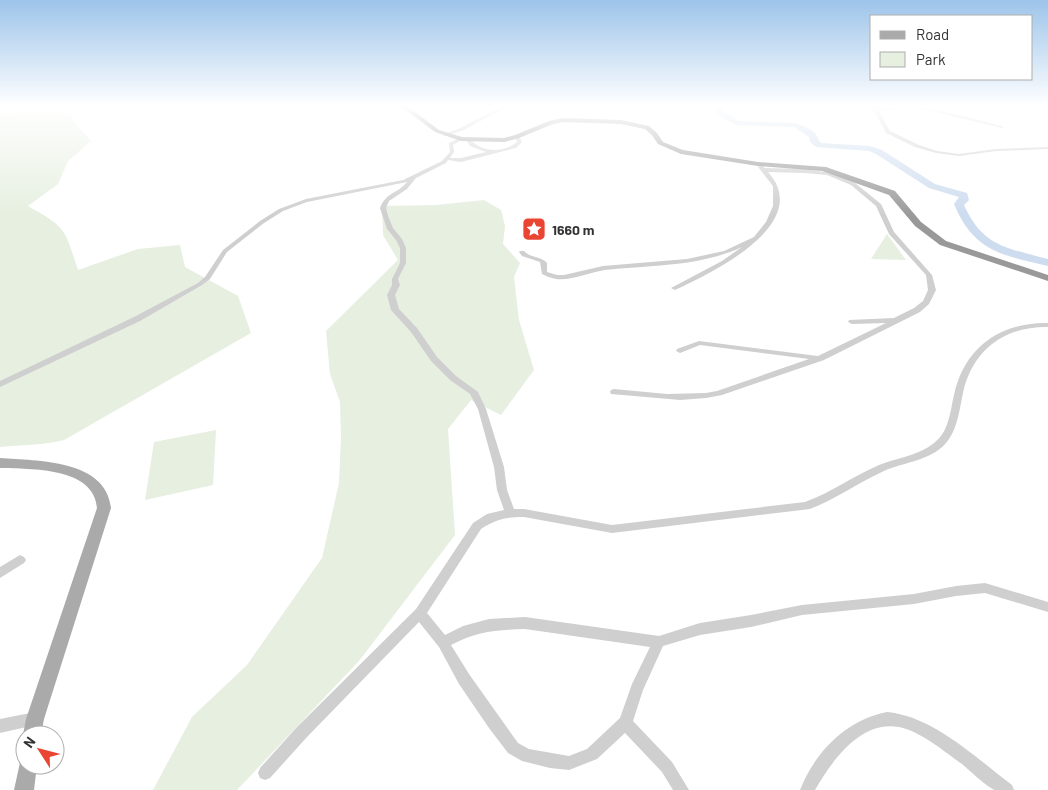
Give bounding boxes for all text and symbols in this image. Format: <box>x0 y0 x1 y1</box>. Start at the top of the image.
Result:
legend <box>870 15 1033 80</box>
text: Road <box>916 25 949 43</box>
text: Park <box>916 50 946 68</box>
place icon: 1660 m <box>521 216 547 242</box>
place label: 1660 m <box>552 221 595 238</box>
north arrow <box>15 725 65 775</box>
text: N <box>19 733 39 751</box>

